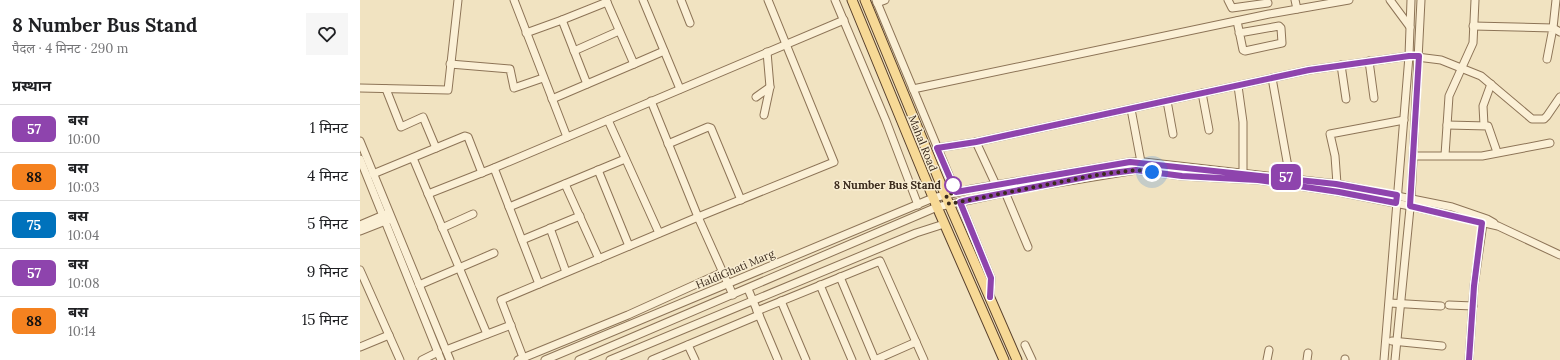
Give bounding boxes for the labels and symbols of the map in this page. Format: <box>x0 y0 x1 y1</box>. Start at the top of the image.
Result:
street label: Mahal Road <box>905 113 941 174</box>
your location <box>1142 162 1162 182</box>
line badge: 57 <box>1268 164 1304 190</box>
marker: 8 Number Bus Stand <box>944 176 962 194</box>
place label: 8 Number Bus Stand <box>834 178 941 192</box>
street label: HaldiGhati Marg <box>694 246 777 292</box>

